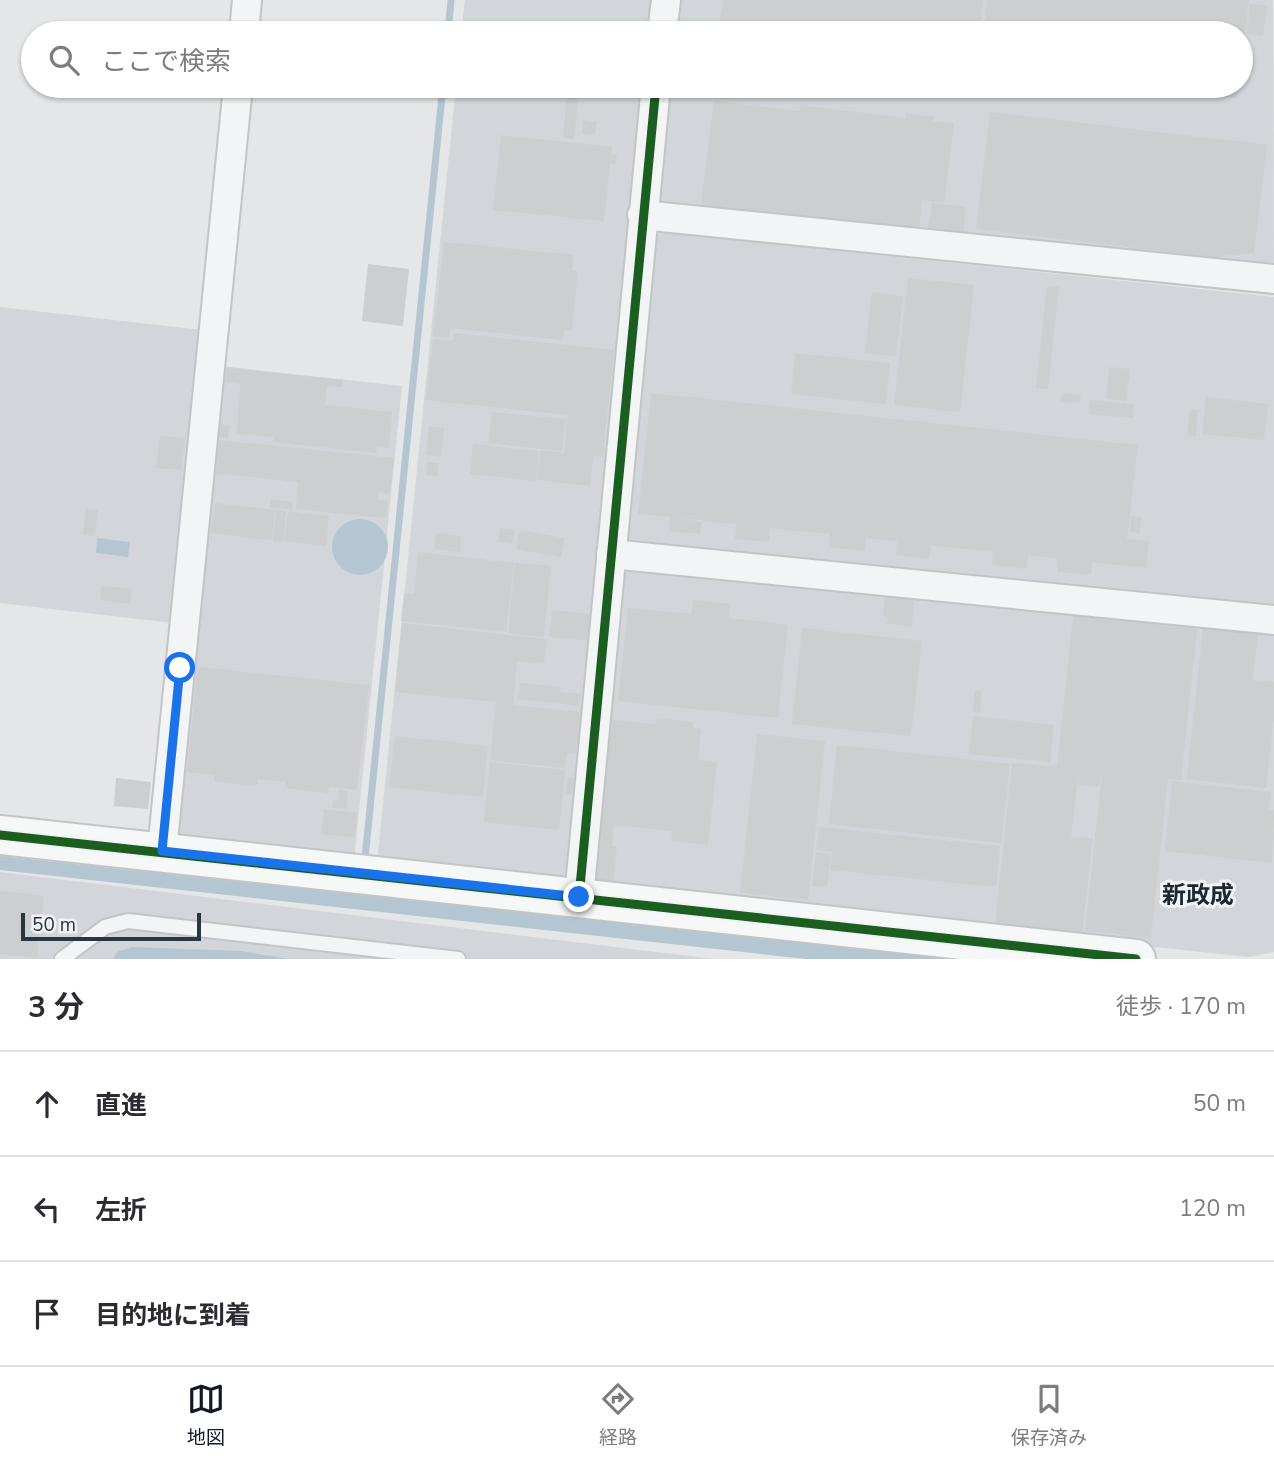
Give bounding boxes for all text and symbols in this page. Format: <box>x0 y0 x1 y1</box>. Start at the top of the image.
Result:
search box <box>21 21 1253 98</box>
icon: search <box>45 41 83 79</box>
text: ここで検索 <box>101 44 231 79</box>
route start <box>164 652 195 683</box>
district label: 新政成 <box>1162 879 1234 911</box>
route end <box>563 881 594 912</box>
scale bar <box>21 910 201 942</box>
text: 50 m <box>32 912 76 938</box>
text: 3 分 <box>28 987 84 1028</box>
text: 徒歩 · 170 m <box>1116 991 1246 1022</box>
icon: ahead <box>28 1085 66 1123</box>
text: 直進 <box>95 1088 147 1123</box>
text: 50 m <box>1193 1088 1246 1119</box>
icon: left <box>28 1190 66 1228</box>
text: 左折 <box>95 1193 147 1228</box>
text: 120 m <box>1179 1193 1246 1224</box>
icon: arrive <box>28 1295 66 1333</box>
text: 目的地に到着 <box>95 1298 251 1333</box>
tab: 地図 <box>187 1380 225 1451</box>
tab: 経路 <box>599 1380 637 1451</box>
tab: 保存済み <box>1011 1380 1087 1451</box>

